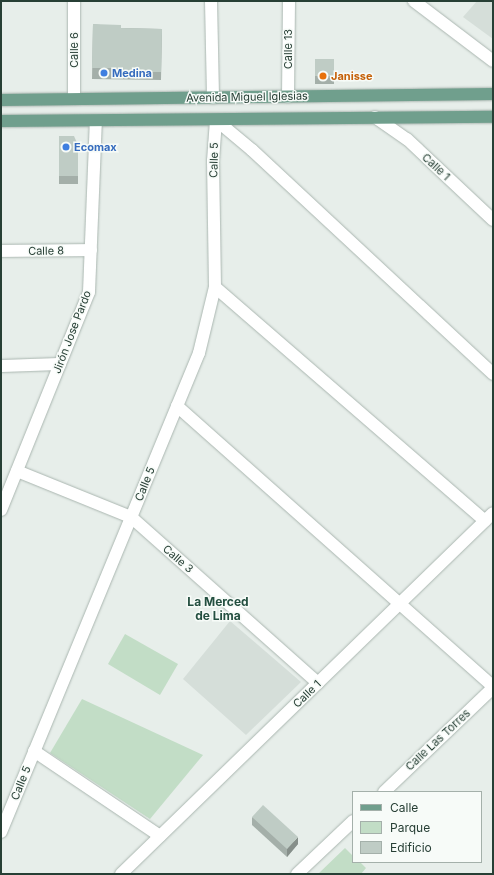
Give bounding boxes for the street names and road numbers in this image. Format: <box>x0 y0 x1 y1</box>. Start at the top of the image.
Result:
street label: Calle 13 <box>281 29 295 69</box>
street label: Calle 6 <box>67 32 81 68</box>
street label: Avenida Miguel Iglesias <box>186 89 308 105</box>
street label: Calle 5 <box>207 142 221 178</box>
street label: Calle 1 <box>419 151 453 183</box>
street label: Calle 8 <box>28 244 64 258</box>
street label: Jirón Jose Pardo <box>50 289 94 375</box>
street label: Calle 5 <box>132 465 158 503</box>
street label: Calle 3 <box>160 542 196 576</box>
street label: Calle 1 <box>290 678 324 710</box>
street label: Calle Las Torres <box>403 707 473 773</box>
street label: Calle 5 <box>8 764 34 802</box>

